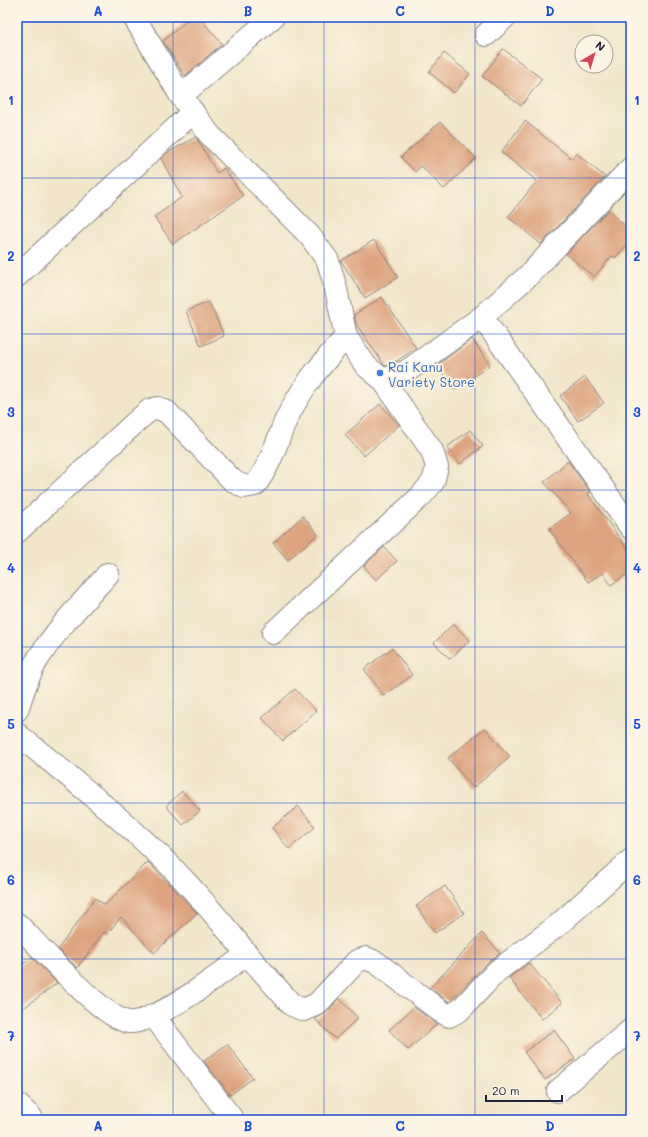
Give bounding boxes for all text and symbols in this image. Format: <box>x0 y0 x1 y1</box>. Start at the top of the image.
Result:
text: A <box>93 2 103 19</box>
text: B <box>244 2 253 19</box>
text: C <box>395 2 405 19</box>
text: D <box>545 2 555 19</box>
north arrow <box>574 34 614 74</box>
text: N <box>593 37 608 54</box>
text: 1 <box>8 91 14 108</box>
text: 1 <box>634 91 640 108</box>
text: 2 <box>7 247 15 264</box>
text: 2 <box>633 247 641 264</box>
place label: Rai Kanu Variety Store <box>388 358 475 390</box>
marker: Rai Kanu Variety Store <box>375 368 385 378</box>
text: 3 <box>7 403 15 420</box>
text: 3 <box>633 403 641 420</box>
text: 4 <box>7 559 15 576</box>
text: 4 <box>633 559 641 576</box>
text: 5 <box>7 715 15 732</box>
text: 5 <box>633 715 641 732</box>
text: 6 <box>7 871 15 888</box>
text: 6 <box>633 871 641 888</box>
text: 7 <box>7 1027 15 1044</box>
text: 7 <box>633 1027 641 1044</box>
scale bar <box>486 1077 562 1103</box>
text: 20 m <box>492 1082 520 1098</box>
text: A <box>93 1117 103 1134</box>
text: B <box>244 1117 253 1134</box>
text: C <box>395 1117 405 1134</box>
text: D <box>545 1117 555 1134</box>

